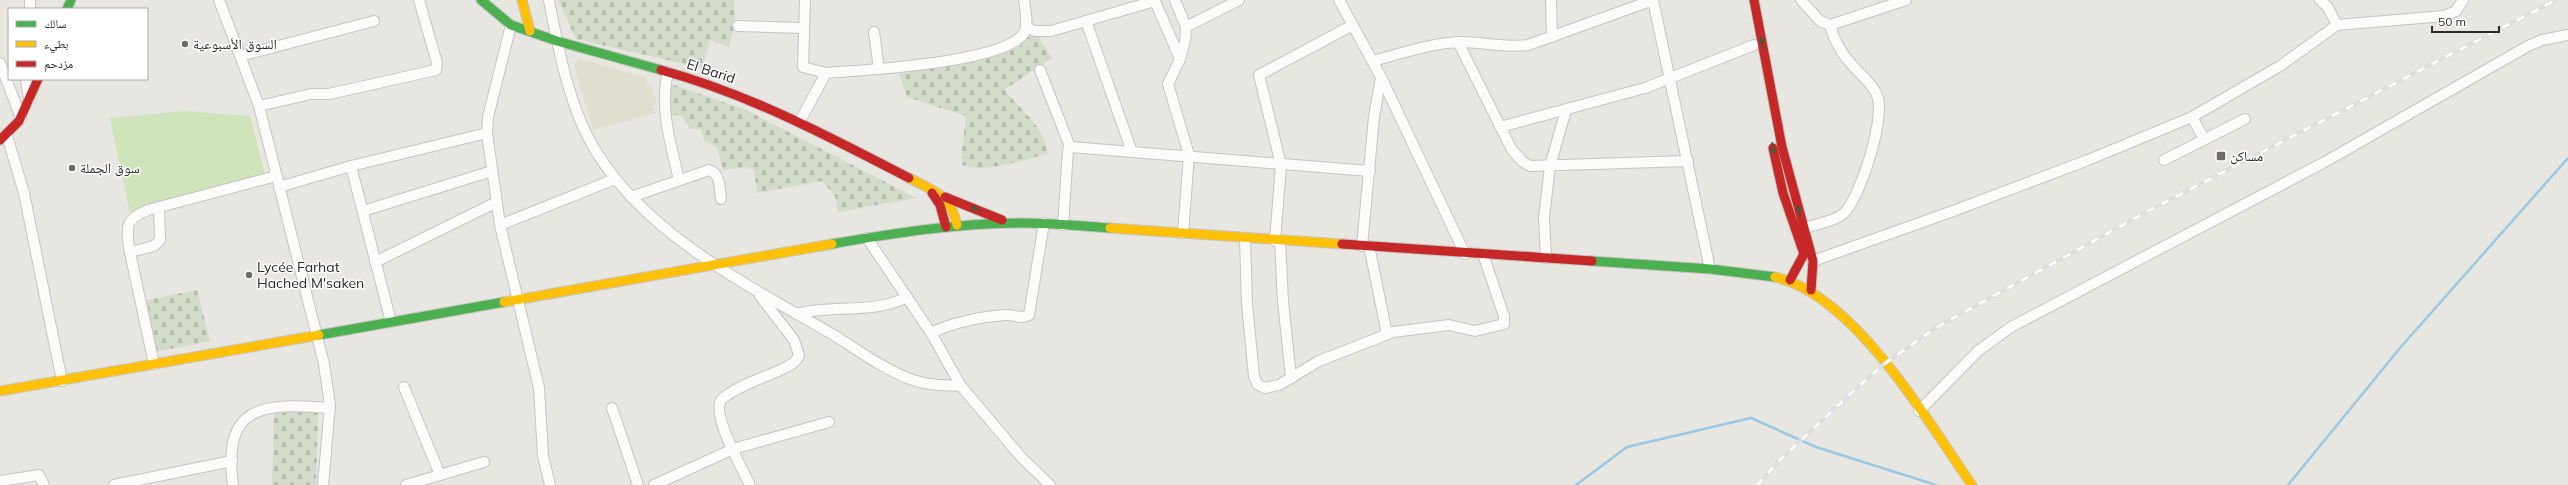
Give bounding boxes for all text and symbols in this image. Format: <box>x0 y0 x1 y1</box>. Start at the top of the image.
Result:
legend <box>8 8 148 80</box>
scale bar <box>2432 8 2499 34</box>
text: 50 m <box>2438 14 2466 29</box>
text: سالك <box>44 16 66 31</box>
place label: السوق اﻷسبوعية <box>193 35 277 53</box>
text: بطيء <box>44 36 68 54</box>
one-way arrow <box>1758 37 1764 49</box>
marker: السوق اﻷسبوعية <box>180 39 190 49</box>
street label: El Barid <box>684 55 738 87</box>
text: مزدحم <box>44 56 73 72</box>
one-way arrow <box>1770 142 1776 154</box>
place label: مساكن <box>2230 147 2263 165</box>
marker: مساكن <box>2215 150 2227 162</box>
place label: سوق الجملة <box>80 159 140 177</box>
marker: سوق الجملة <box>67 163 77 173</box>
one-way arrow <box>1796 205 1802 217</box>
one-way arrow <box>969 206 981 212</box>
place label: Lycée Farhat Hached M'saken <box>257 258 364 292</box>
marker: Lycée Farhat Hached M'saken <box>244 270 254 280</box>

